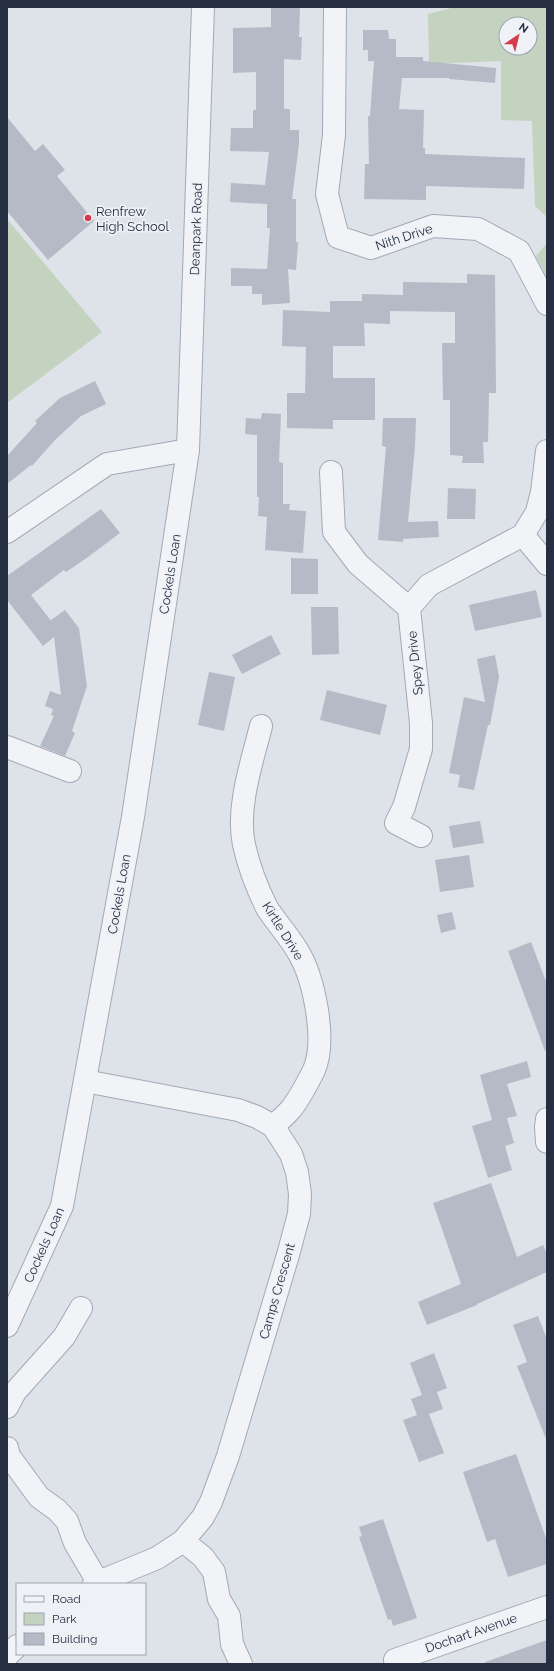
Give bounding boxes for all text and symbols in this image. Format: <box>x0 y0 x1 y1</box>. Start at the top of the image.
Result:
north arrow <box>498 16 538 56</box>
text: N <box>516 20 531 36</box>
street label: Deanpark Road <box>187 182 205 276</box>
place label: Renfrew High School <box>96 204 169 234</box>
marker: Renfrew High School <box>83 213 93 223</box>
street label: Nith Drive <box>374 221 435 253</box>
street label: Cockels Loan <box>156 533 184 615</box>
street label: Spey Drive <box>404 630 426 696</box>
street label: Cockels Loan <box>105 853 133 935</box>
street label: Kirtle Drive <box>259 899 307 963</box>
street label: Cockels Loan <box>21 1205 67 1285</box>
street label: Camps Crescent <box>256 1241 298 1341</box>
legend <box>16 1583 146 1655</box>
text: Road <box>52 1592 81 1606</box>
street label: Dochart Avenue <box>423 1610 519 1656</box>
text: Park <box>52 1612 77 1626</box>
text: Building <box>52 1632 98 1646</box>

